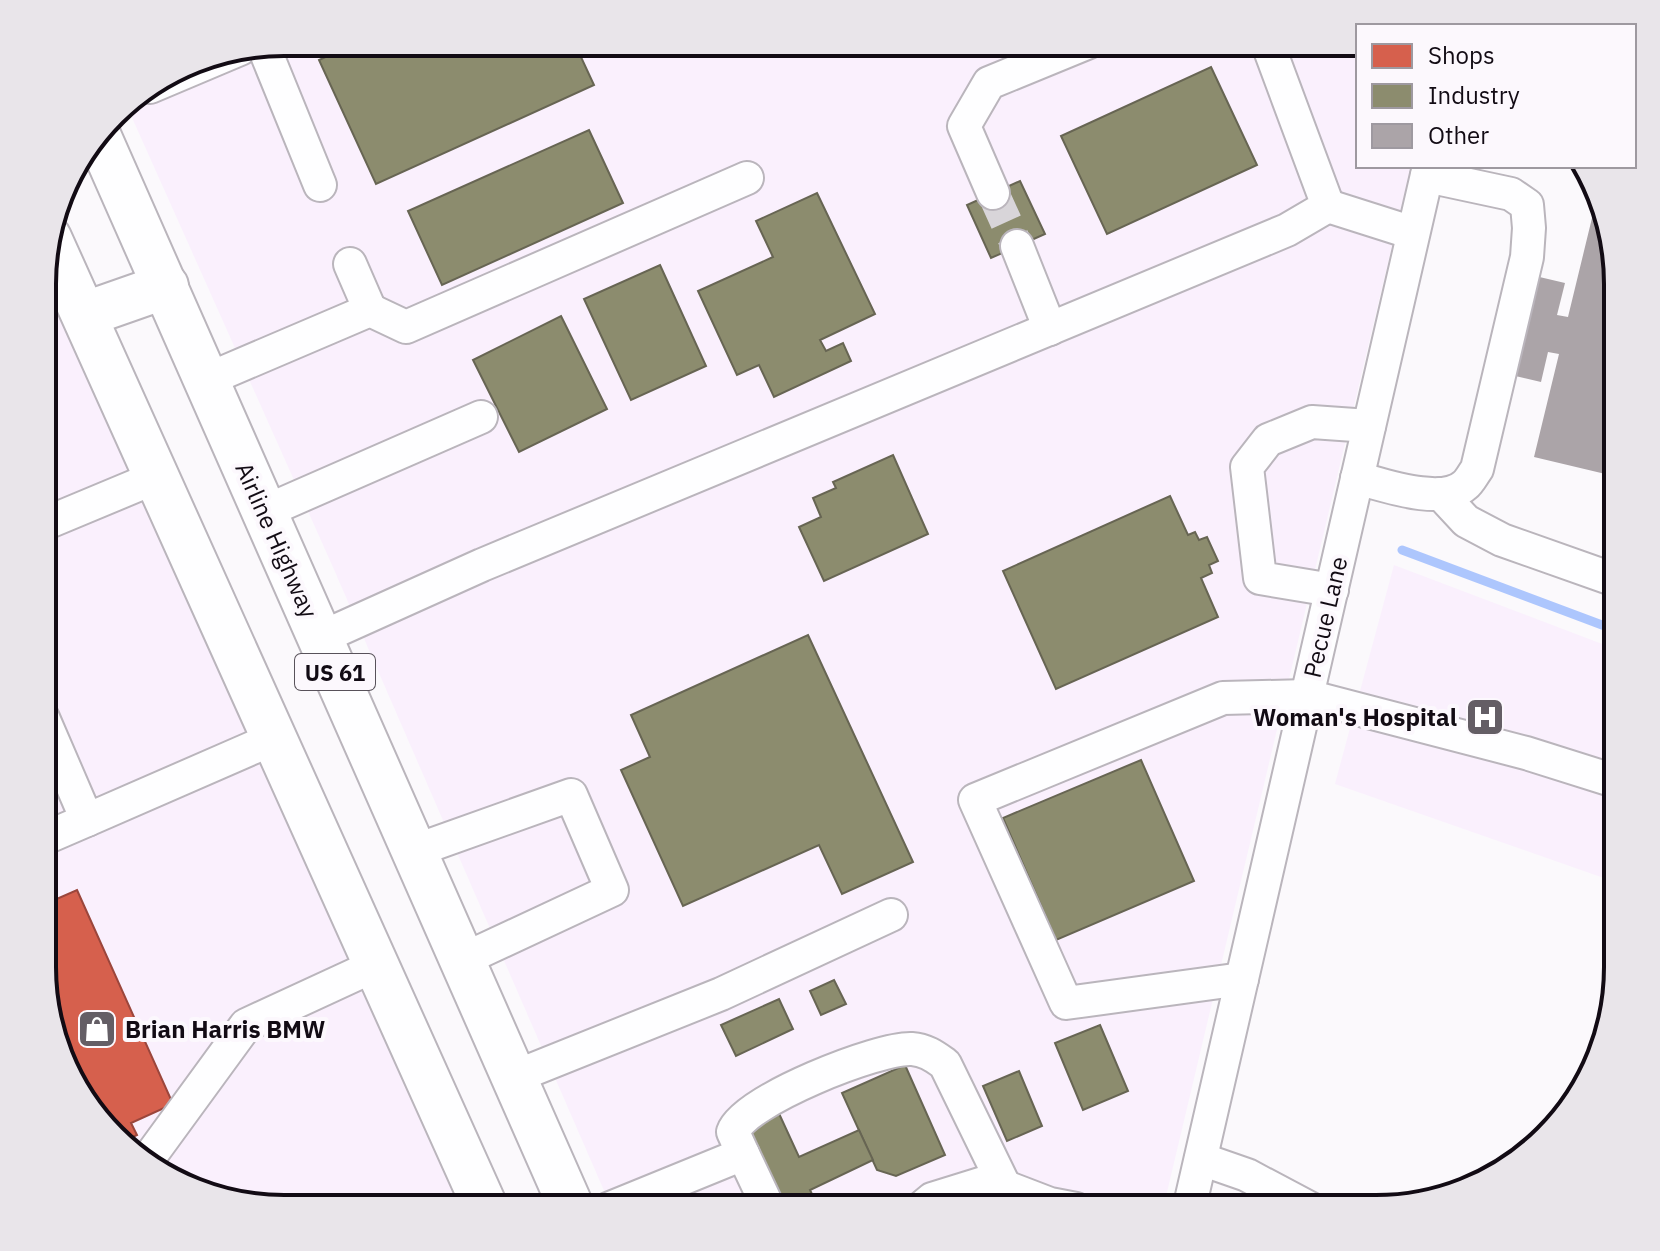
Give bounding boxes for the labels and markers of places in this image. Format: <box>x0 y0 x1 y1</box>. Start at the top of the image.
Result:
hospital icon: Woman's Hospital <box>1464 696 1506 738</box>
place label: Woman's Hospital <box>1253 701 1457 733</box>
shop icon: Brian Harris BMW <box>76 1008 118 1050</box>
place label: Brian Harris BMW <box>125 1013 325 1045</box>

